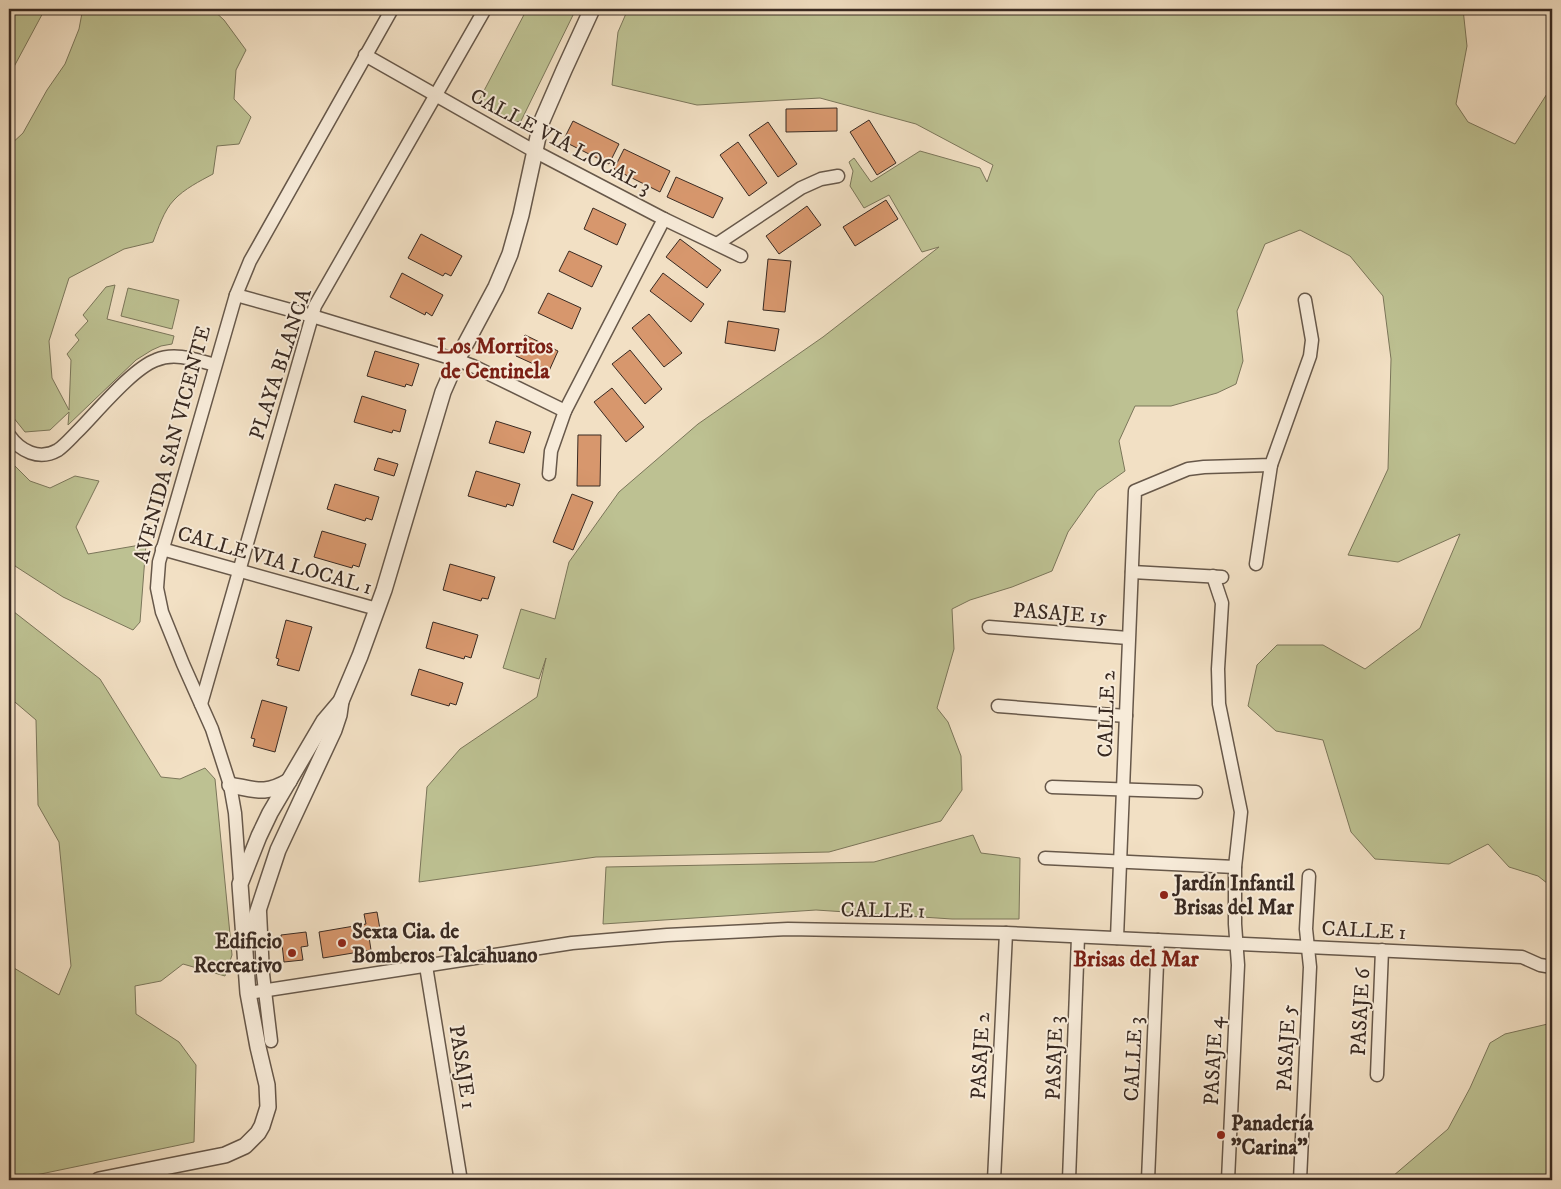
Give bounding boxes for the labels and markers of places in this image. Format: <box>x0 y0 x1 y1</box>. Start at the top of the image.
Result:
place label: Jardín Infantil Brisas del Mar <box>1172 871 1295 921</box>
marker: Jardín Infantil Brisas del Mar <box>1158 889 1170 901</box>
place label: Sexta Cia. de Bomberos Talcahuano <box>352 919 538 969</box>
place label: Edificio Recreativo <box>193 929 282 979</box>
marker: Sexta Cia. de Bomberos Talcahuano <box>336 937 348 949</box>
marker: Edificio Recreativo <box>286 947 298 959</box>
place label: Panadería "Carina" <box>1231 1111 1314 1161</box>
marker: Panadería "Carina" <box>1215 1129 1227 1141</box>

